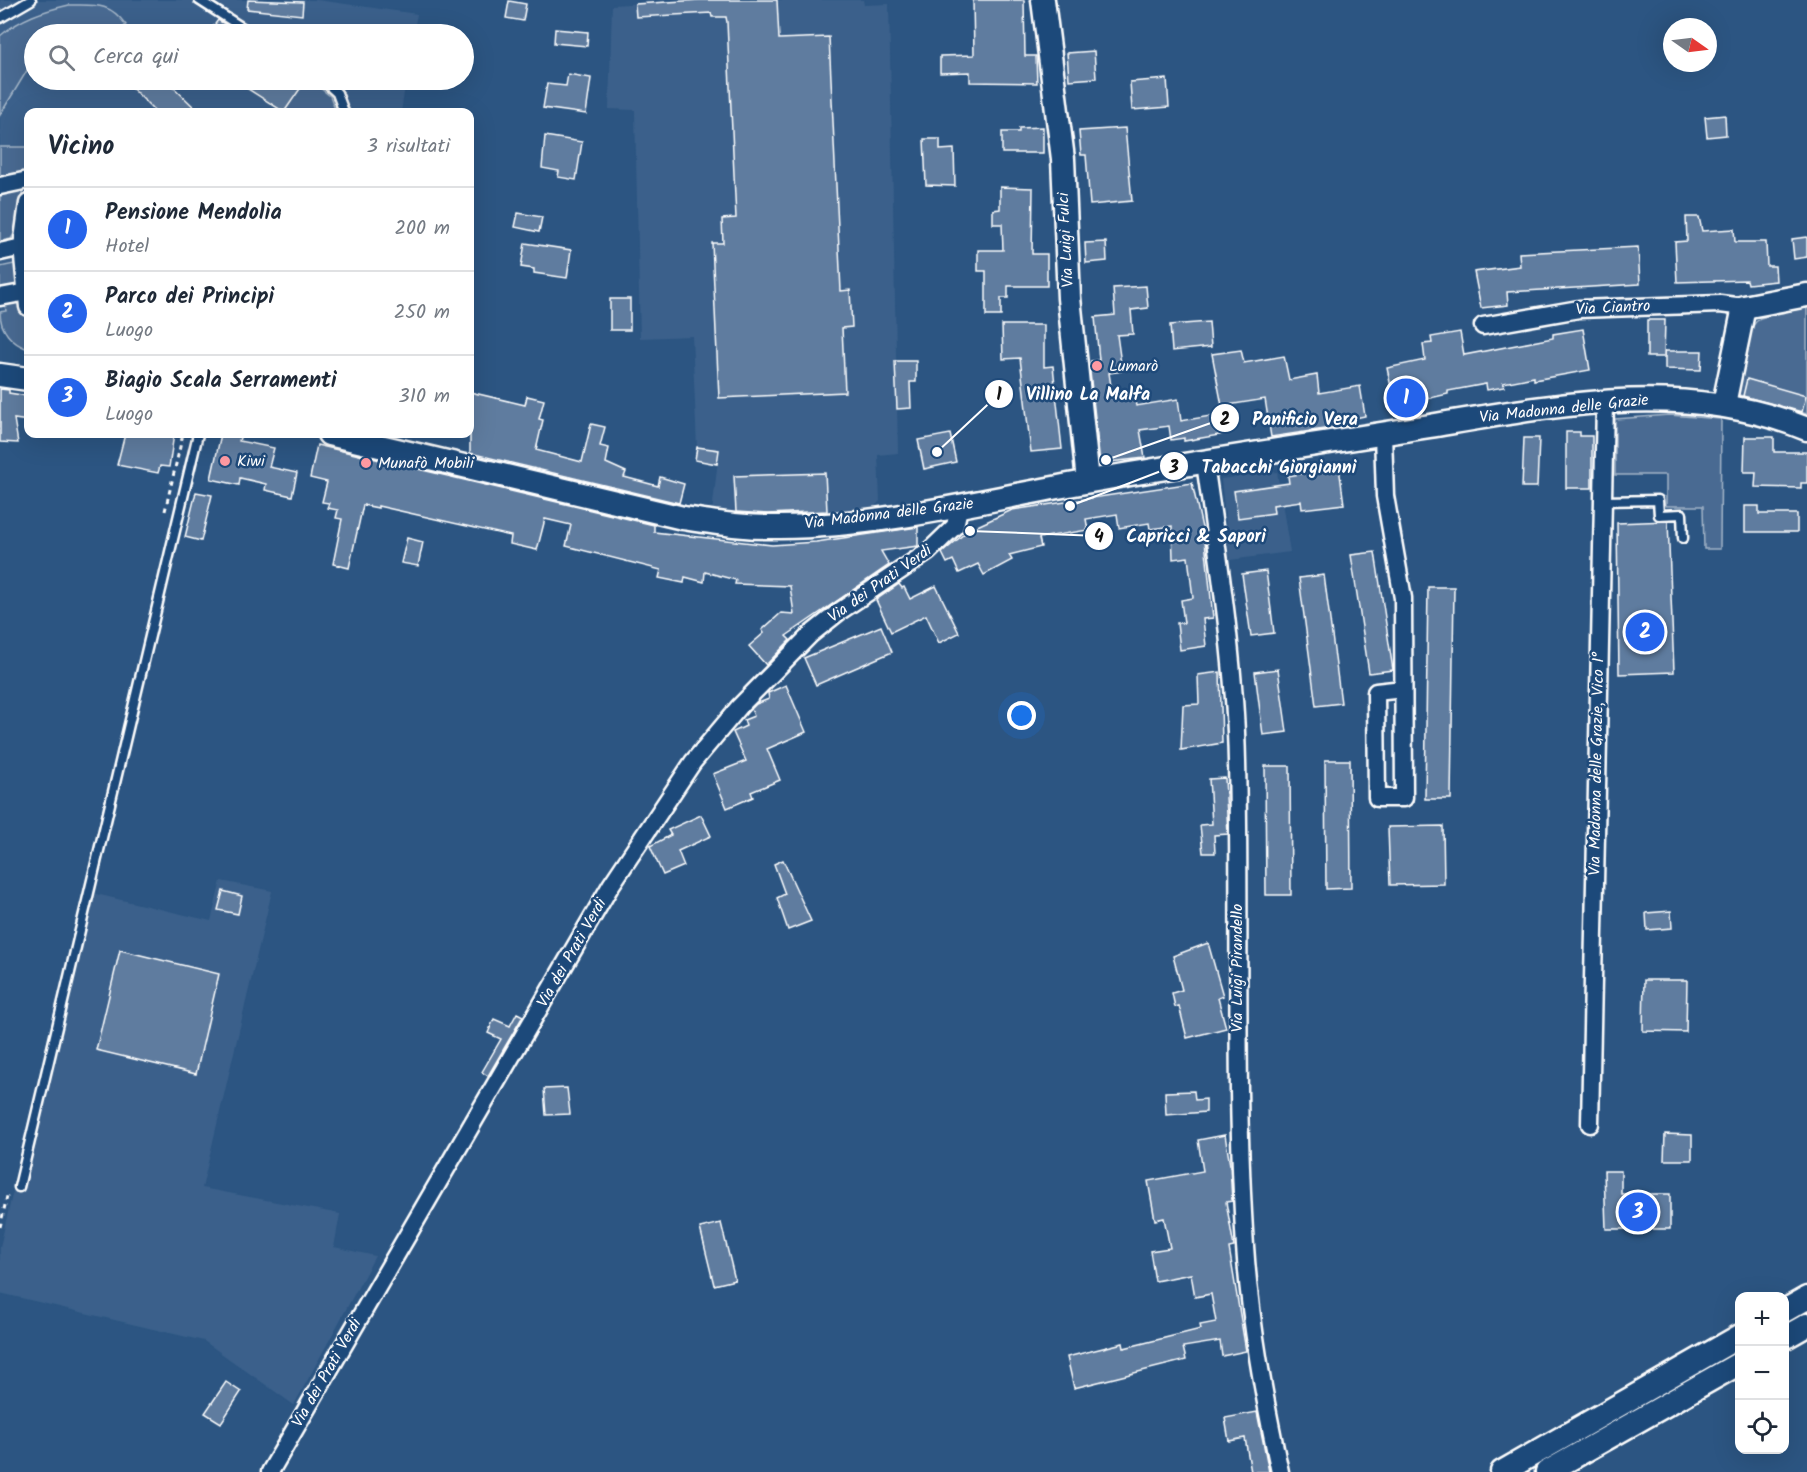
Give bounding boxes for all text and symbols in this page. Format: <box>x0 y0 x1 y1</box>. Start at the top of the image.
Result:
north arrow <box>1663 18 1717 72</box>
search box <box>24 24 474 90</box>
text: Cerca qui <box>93 40 179 75</box>
icon: search <box>45 41 78 74</box>
text: Vicino <box>48 126 114 168</box>
text: 3 risultati <box>367 131 450 163</box>
street label: Via Luigi Fulci <box>1051 191 1081 288</box>
text: Pensione Mendolia <box>105 196 282 231</box>
text: 1 <box>64 213 71 245</box>
text: 200 m <box>394 213 450 245</box>
text: Hotel <box>105 231 149 263</box>
text: Parco dei Principi <box>105 280 274 315</box>
street label: Via Ciantro <box>1575 294 1651 322</box>
text: 2 <box>62 297 73 329</box>
text: 250 m <box>394 297 450 329</box>
text: Luogo <box>105 315 153 347</box>
place label: Lumarò <box>1109 354 1158 379</box>
marker: Lumarò <box>1090 359 1104 373</box>
text: Biagio Scala Serramenti <box>105 364 337 399</box>
callout: Villino La Malfa <box>984 376 1162 412</box>
pin: 1 <box>1386 376 1426 420</box>
text: 3 <box>62 381 73 413</box>
text: 310 m <box>398 381 450 413</box>
text: 1 <box>996 381 1002 410</box>
text: Villino La Malfa <box>1026 381 1150 410</box>
street label: Via Madonna delle Grazie <box>1478 388 1650 430</box>
text: Luogo <box>105 399 153 431</box>
callout: Panificio Vera <box>1210 400 1370 436</box>
text: 2 <box>1220 406 1230 435</box>
text: Panificio Vera <box>1252 406 1358 435</box>
callout: Tabacchi Giorgianni <box>1159 448 1368 484</box>
place label: Kiwi <box>237 449 266 474</box>
place label: Munafò Mobili <box>378 451 475 476</box>
marker: Kiwi <box>218 454 232 468</box>
text: 3 <box>1168 454 1179 483</box>
text: Tabacchi Giorgianni <box>1202 454 1357 483</box>
marker: Munafò Mobili <box>359 456 373 470</box>
street label: Via Madonna delle Grazie <box>803 491 975 537</box>
callout: Capricci & Sapori <box>1084 518 1278 554</box>
text: 4 <box>1094 523 1104 552</box>
text: Capricci & Sapori <box>1126 523 1266 552</box>
street label: Via dei Prati Verdi <box>823 538 938 629</box>
pin: 2 <box>1626 610 1664 654</box>
street label: Via Madonna delle Grazie, Vico 1° <box>1583 652 1611 876</box>
your location <box>1007 701 1036 730</box>
street label: Via dei Prati Verdi <box>531 893 614 1012</box>
street label: Via Luigi Pirandello <box>1225 904 1250 1032</box>
pin: 3 <box>1618 1190 1658 1234</box>
map controls <box>1735 1292 1789 1454</box>
button: + <box>1735 1292 1789 1346</box>
street label: Via dei Prati Verdi <box>286 1313 369 1432</box>
button: − <box>1735 1346 1789 1400</box>
button: locate <box>1735 1400 1789 1454</box>

